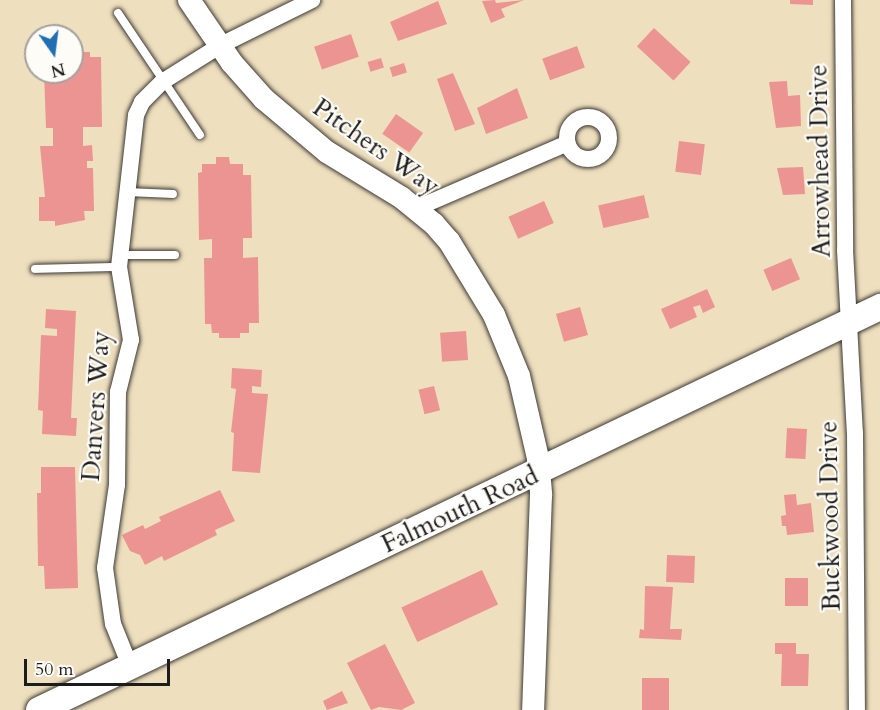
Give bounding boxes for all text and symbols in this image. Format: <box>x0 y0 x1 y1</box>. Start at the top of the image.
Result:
north arrow <box>24 24 84 84</box>
text: N <box>48 57 67 82</box>
street label: Arrowhead Drive <box>803 64 837 258</box>
street label: Pitchers Way <box>307 92 445 202</box>
street label: Danvers Way <box>75 330 117 482</box>
street label: Buckwood Drive <box>813 421 847 611</box>
street label: Falmouth Road <box>377 460 543 560</box>
scale bar <box>27 647 172 685</box>
text: 50 m <box>35 657 74 682</box>

